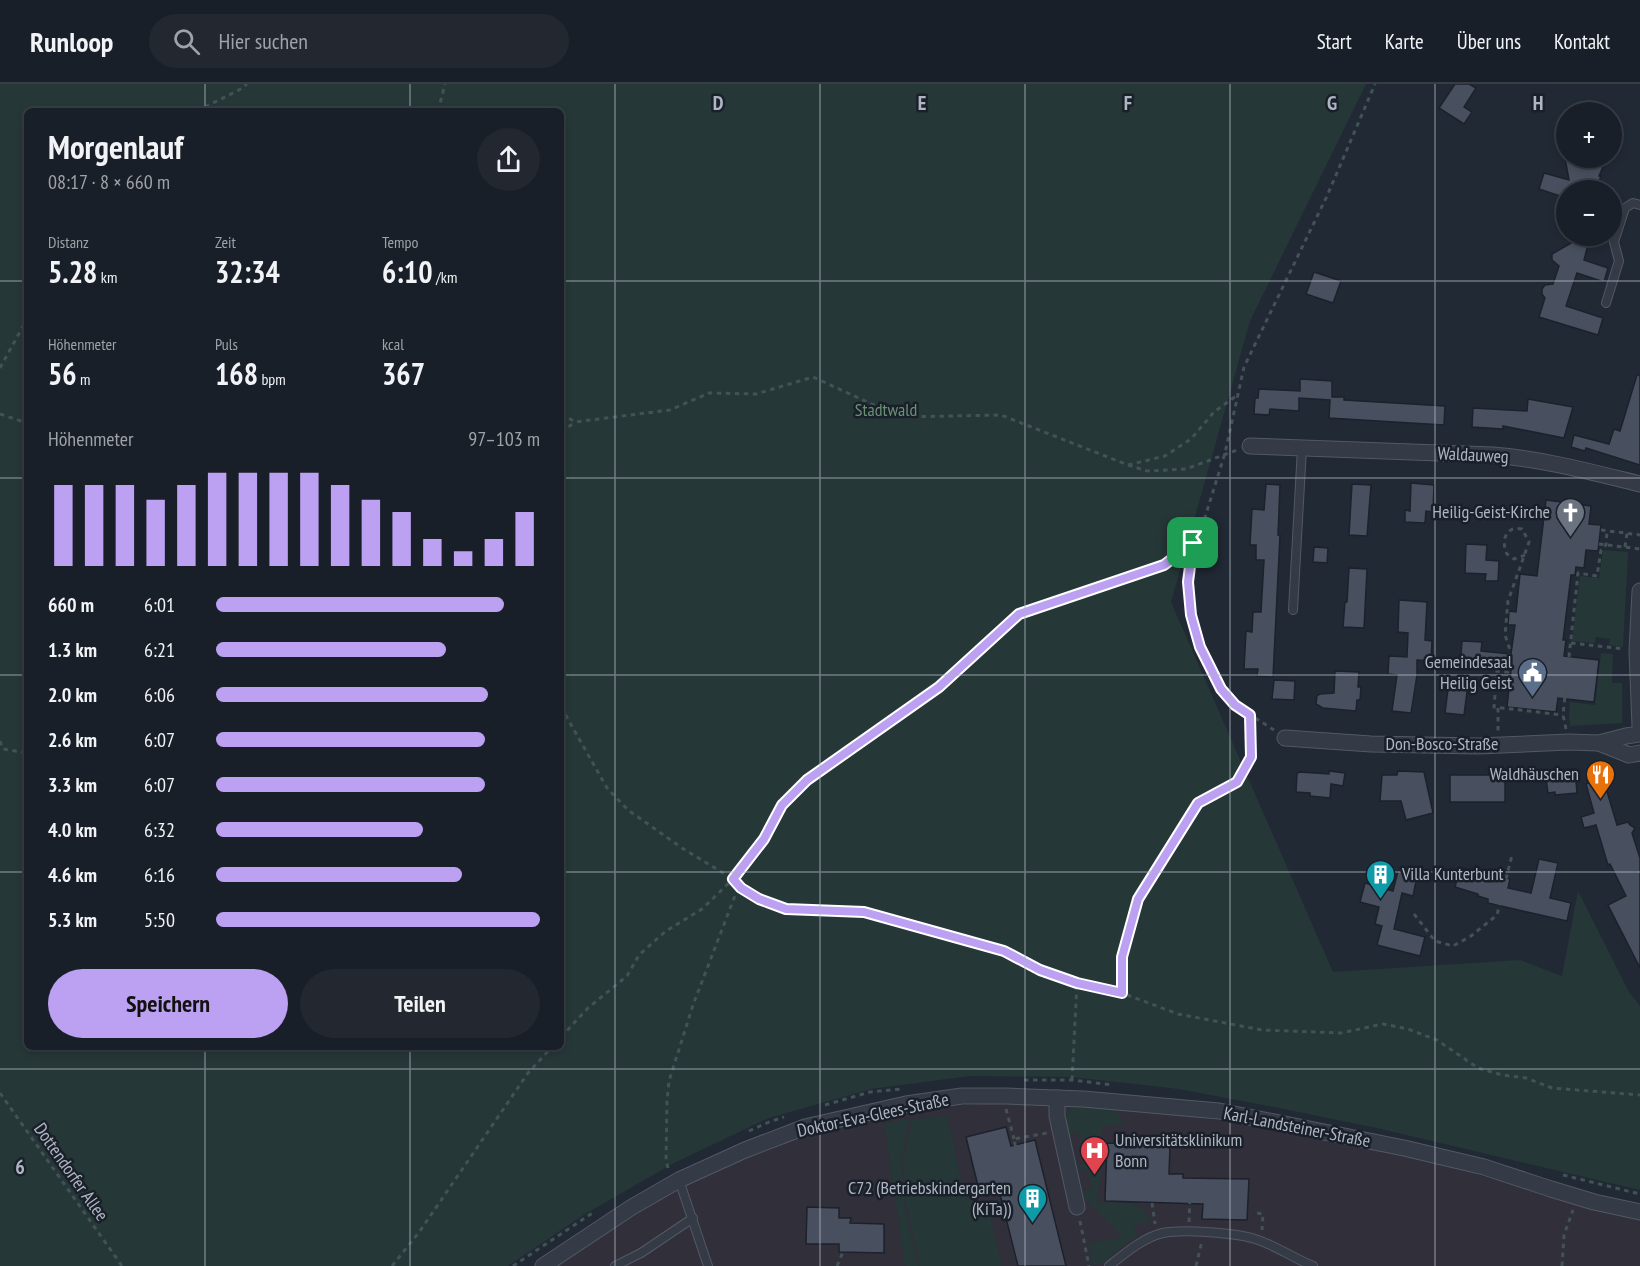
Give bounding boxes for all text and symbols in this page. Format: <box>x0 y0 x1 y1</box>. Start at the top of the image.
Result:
search box <box>149 14 569 68</box>
text: Runloop <box>30 23 113 60</box>
icon: search <box>170 25 203 58</box>
text: Hier suchen <box>218 27 308 55</box>
text: Start <box>1317 28 1352 55</box>
text: Karte <box>1385 28 1424 55</box>
text: Über uns <box>1457 28 1521 55</box>
text: Kontakt <box>1554 28 1610 55</box>
text: D <box>713 90 724 116</box>
text: E <box>918 90 926 116</box>
text: F <box>1124 90 1132 116</box>
text: G <box>1327 90 1337 116</box>
text: H <box>1533 90 1543 116</box>
map controls <box>1556 102 1622 246</box>
button: + <box>1556 102 1622 168</box>
text: Morgenlauf <box>48 125 183 168</box>
button: share <box>477 128 540 191</box>
text: 08:17 · 8 × 660 m <box>48 169 170 195</box>
button: − <box>1556 180 1622 246</box>
text: Distanz <box>48 232 89 252</box>
text: Zeit <box>215 232 236 252</box>
text: Tempo <box>382 232 418 252</box>
text: 5.28 <box>48 252 97 291</box>
text: 32:34 <box>215 252 280 291</box>
text: 6:10 <box>382 252 433 291</box>
text: km <box>97 267 117 287</box>
text: /km <box>433 267 457 287</box>
text: Höhenmeter <box>48 334 116 354</box>
text: Puls <box>215 334 238 354</box>
text: kcal <box>382 334 404 354</box>
text: 56 <box>48 354 77 393</box>
text: 168 <box>215 354 258 393</box>
text: 367 <box>382 354 425 393</box>
text: m <box>77 369 91 389</box>
text: bpm <box>258 369 286 389</box>
park label: Stadtwald <box>855 398 917 421</box>
text: Höhenmeter <box>48 426 134 452</box>
text: 97–103 m <box>468 426 540 452</box>
street label: Waldauweg <box>1437 441 1509 468</box>
church icon: Heilig-Geist-Kirche <box>1555 496 1587 538</box>
place label: Heilig-Geist-Kirche <box>1432 500 1550 523</box>
pin <box>1167 517 1218 568</box>
icon: arrive <box>1176 526 1209 559</box>
text: 660 m <box>48 592 94 618</box>
text: 6:01 <box>144 592 175 618</box>
text: 1.3 km <box>48 637 97 663</box>
text: 6:21 <box>144 637 175 663</box>
place label: Gemeindesaal Heilig Geist <box>1425 650 1513 694</box>
public building icon: Gemeindesaal Heilig Geist <box>1517 656 1549 698</box>
text: 2.0 km <box>48 682 97 708</box>
text: 6:06 <box>144 682 175 708</box>
text: 2.6 km <box>48 727 97 753</box>
text: 6:07 <box>144 727 175 753</box>
street label: Don-Bosco-Straße <box>1386 732 1498 755</box>
restaurant icon: Waldhäuschen <box>1584 758 1616 800</box>
place label: Waldhäuschen <box>1490 762 1579 785</box>
text: 3.3 km <box>48 772 97 798</box>
text: 6:07 <box>144 772 175 798</box>
text: 4.0 km <box>48 817 97 843</box>
text: 6:32 <box>144 817 175 843</box>
building icon: Villa Kunterbunt <box>1365 858 1397 900</box>
text: 4.6 km <box>48 862 97 888</box>
text: 6:16 <box>144 862 175 888</box>
place label: Villa Kunterbunt <box>1401 862 1504 885</box>
text: 5.3 km <box>48 907 97 933</box>
text: 5:50 <box>144 907 175 933</box>
button: Speichern <box>48 969 288 1038</box>
button: Teilen <box>300 969 540 1038</box>
street label: Doktor-Eva-Glees-Straße <box>795 1087 951 1142</box>
street label: Karl-Landsteiner-Straße <box>1222 1101 1372 1152</box>
street label: Dottendorfer Allee <box>29 1118 114 1225</box>
place label: Universitätsklinikum Bonn <box>1115 1128 1242 1172</box>
hospital icon: Universitätsklinikum Bonn <box>1078 1134 1110 1176</box>
text: 6 <box>15 1154 25 1180</box>
place label: C72 (Betriebskindergarten (KiTa)) <box>848 1176 1012 1220</box>
building icon: C72 (Betriebskindergarten (KiTa)) <box>1016 1182 1048 1224</box>

